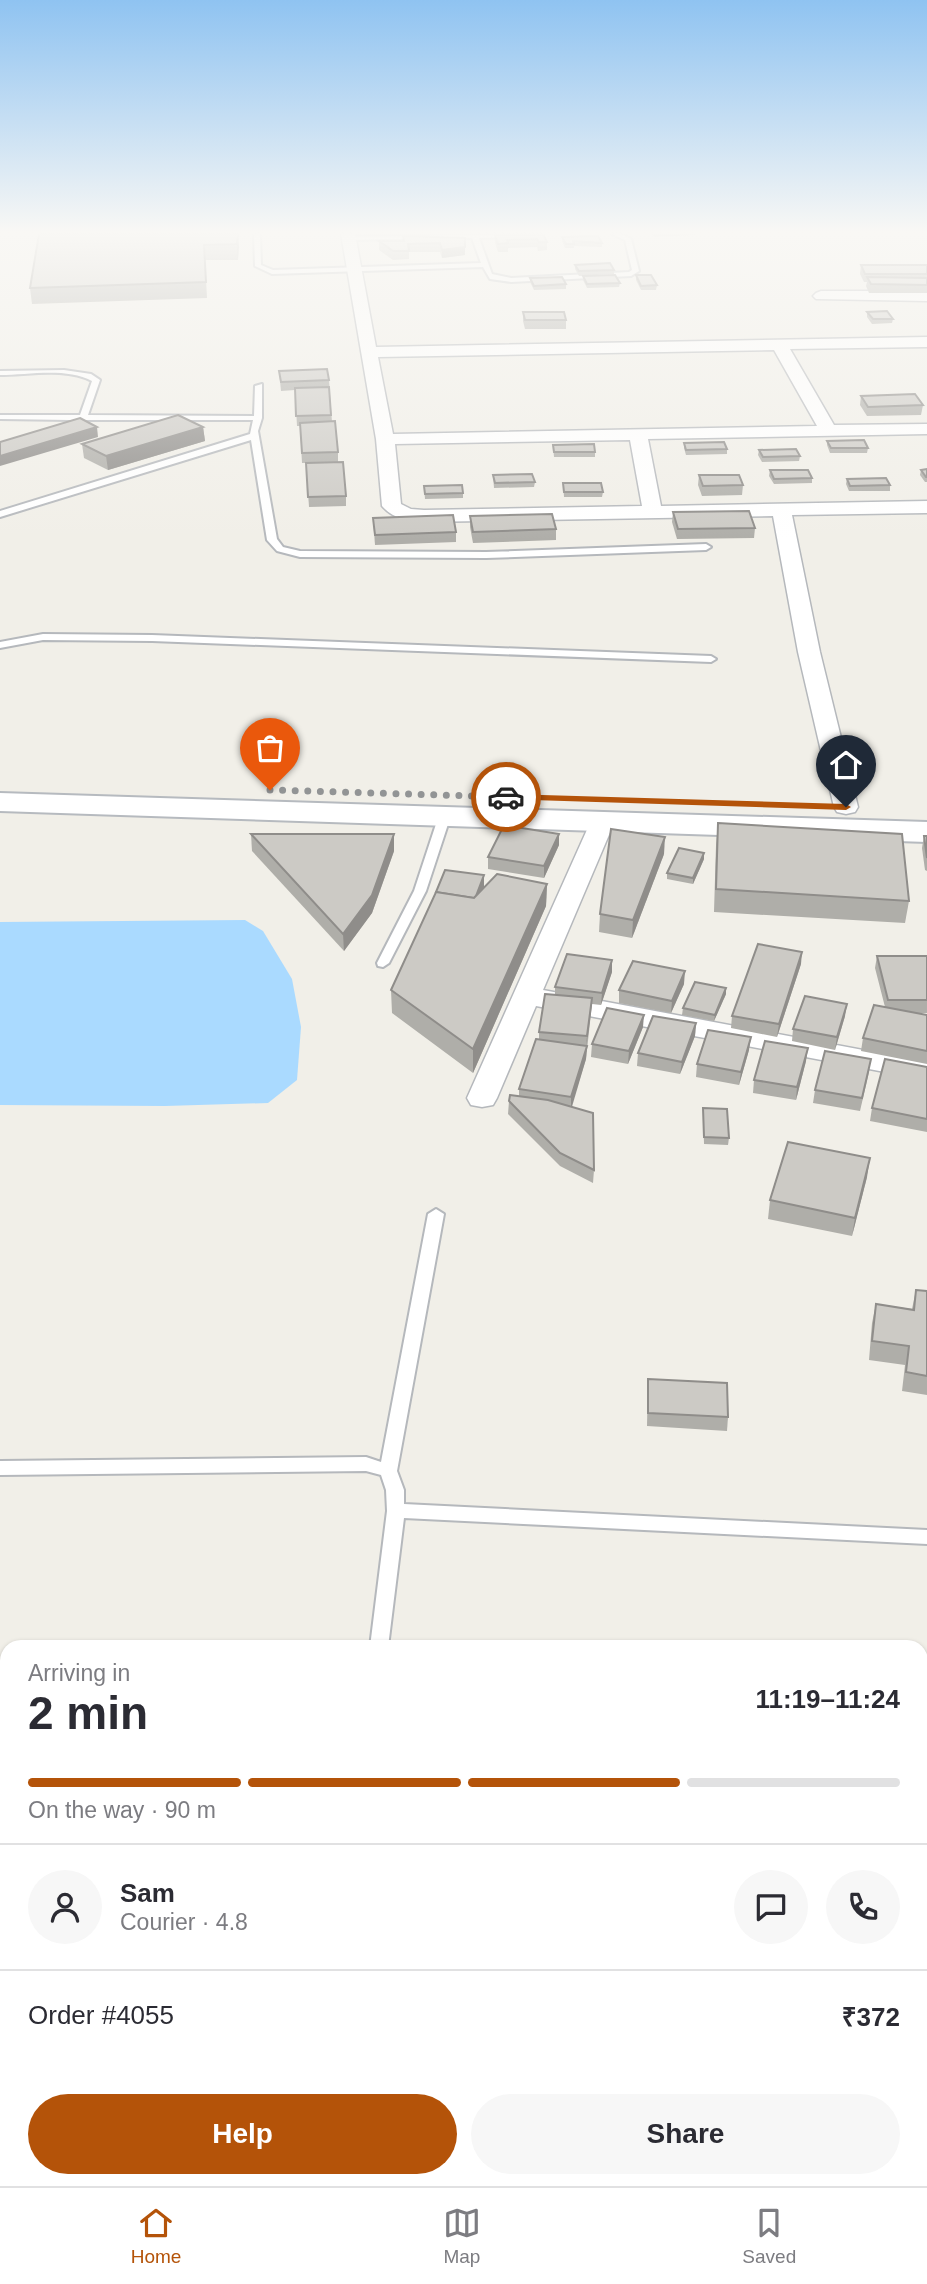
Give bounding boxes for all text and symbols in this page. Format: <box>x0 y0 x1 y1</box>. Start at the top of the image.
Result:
pin <box>240 718 300 790</box>
icon: bag <box>251 729 289 767</box>
pin <box>816 735 876 807</box>
icon: home <box>827 746 865 784</box>
courier <box>471 762 541 832</box>
icon: car <box>487 778 525 816</box>
text: Arriving in <box>28 1660 130 1686</box>
text: 11:19–11:24 <box>755 1684 900 1714</box>
text: 2 min <box>28 1687 148 1739</box>
text: On the way · 90 m <box>28 1797 216 1823</box>
button: person <box>28 1870 102 1944</box>
button: chat <box>734 1870 808 1944</box>
button: phone <box>826 1870 900 1944</box>
text: Sam <box>120 1878 175 1908</box>
text: Courier · 4.8 <box>120 1909 248 1935</box>
text: Order #4055 <box>28 2000 174 2030</box>
text: ₹372 <box>842 2002 900 2032</box>
button: Help <box>28 2094 457 2174</box>
button: Share <box>471 2094 900 2174</box>
tab: Home <box>131 2204 181 2268</box>
tab: Map <box>443 2204 481 2268</box>
tab: Saved <box>742 2204 796 2268</box>

